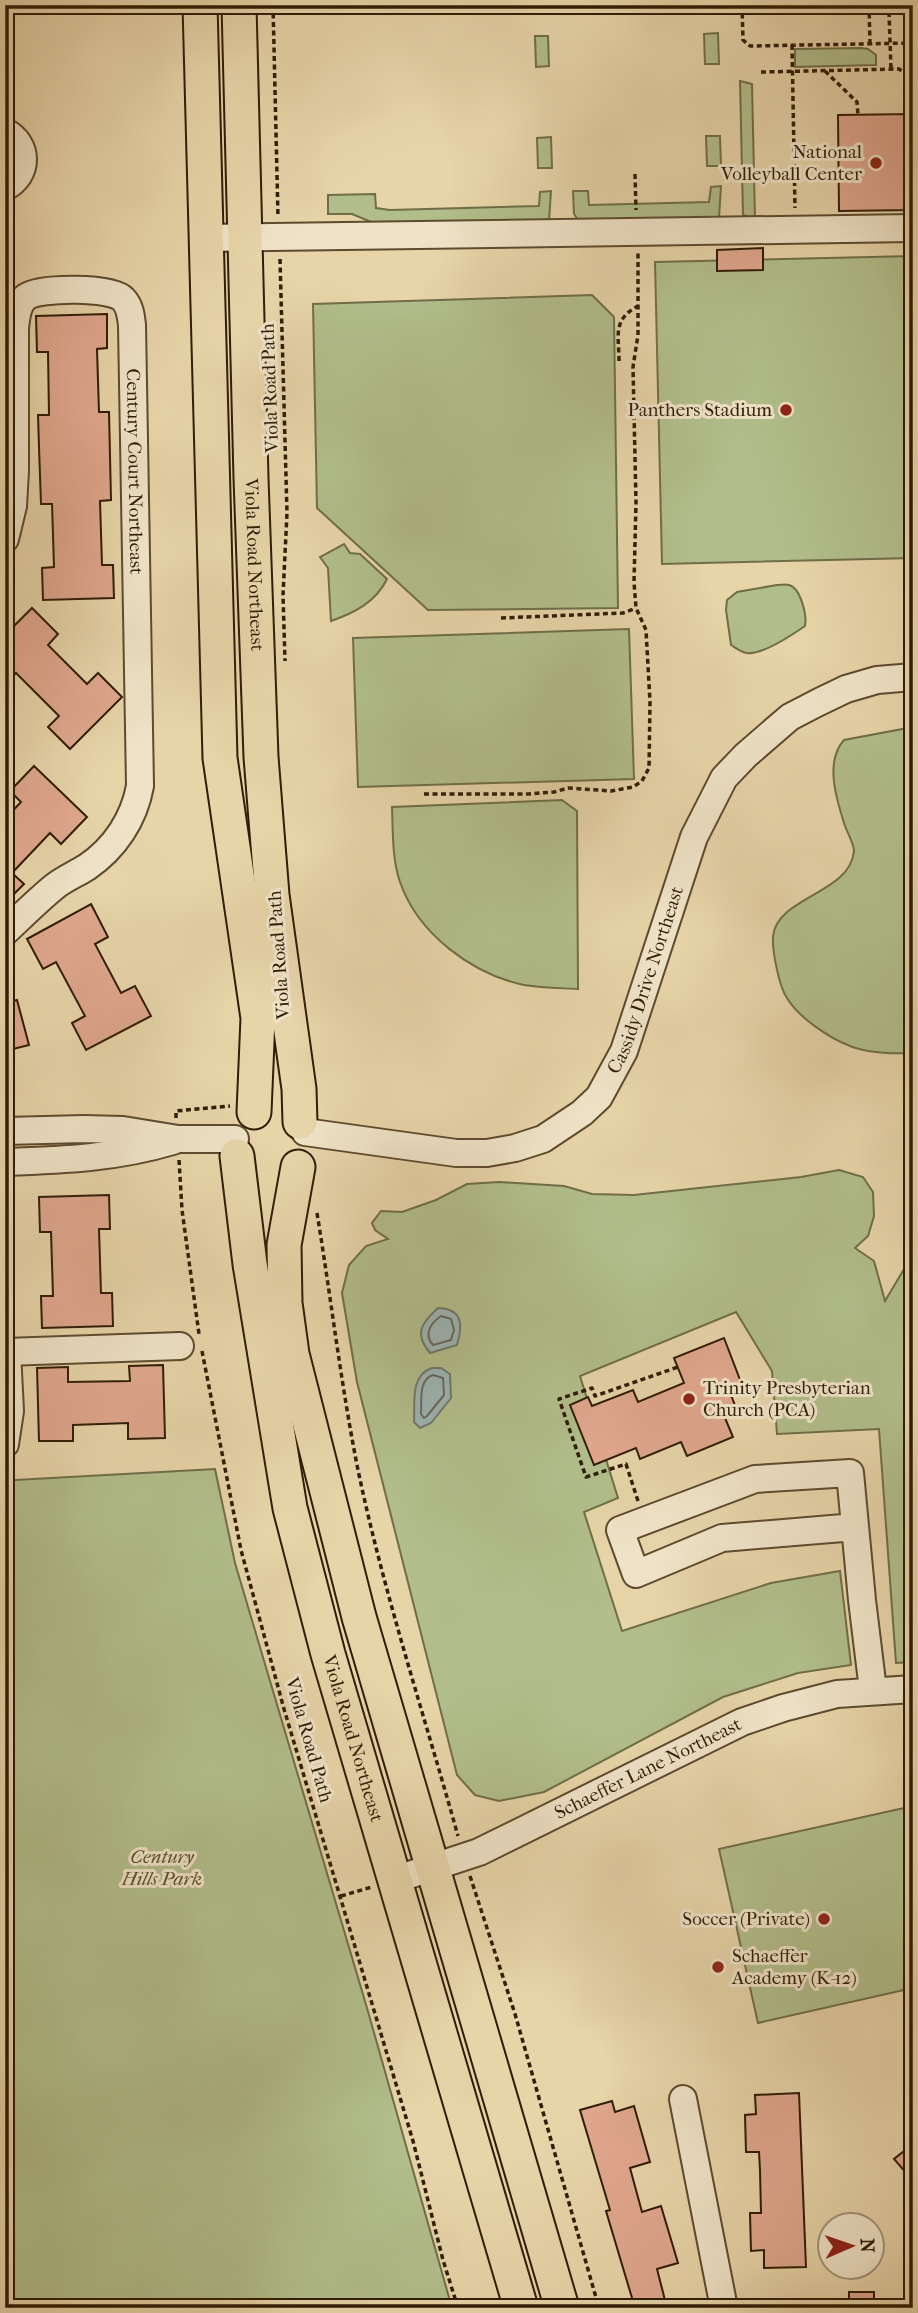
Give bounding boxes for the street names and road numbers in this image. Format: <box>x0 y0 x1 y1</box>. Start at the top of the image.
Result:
street label: Viola Road Path <box>257 323 283 454</box>
street label: Century Court Northeast <box>122 368 147 575</box>
street label: Viola Road Northeast <box>240 477 268 652</box>
street label: Cassidy Drive Northeast <box>603 883 688 1078</box>
street label: Viola Road Path <box>263 889 295 1021</box>
street label: Viola Road Northeast <box>318 1651 388 1825</box>
street label: Viola Road Path <box>280 1674 337 1805</box>
street label: Schaeffer Lane Northeast <box>551 1713 745 1824</box>

